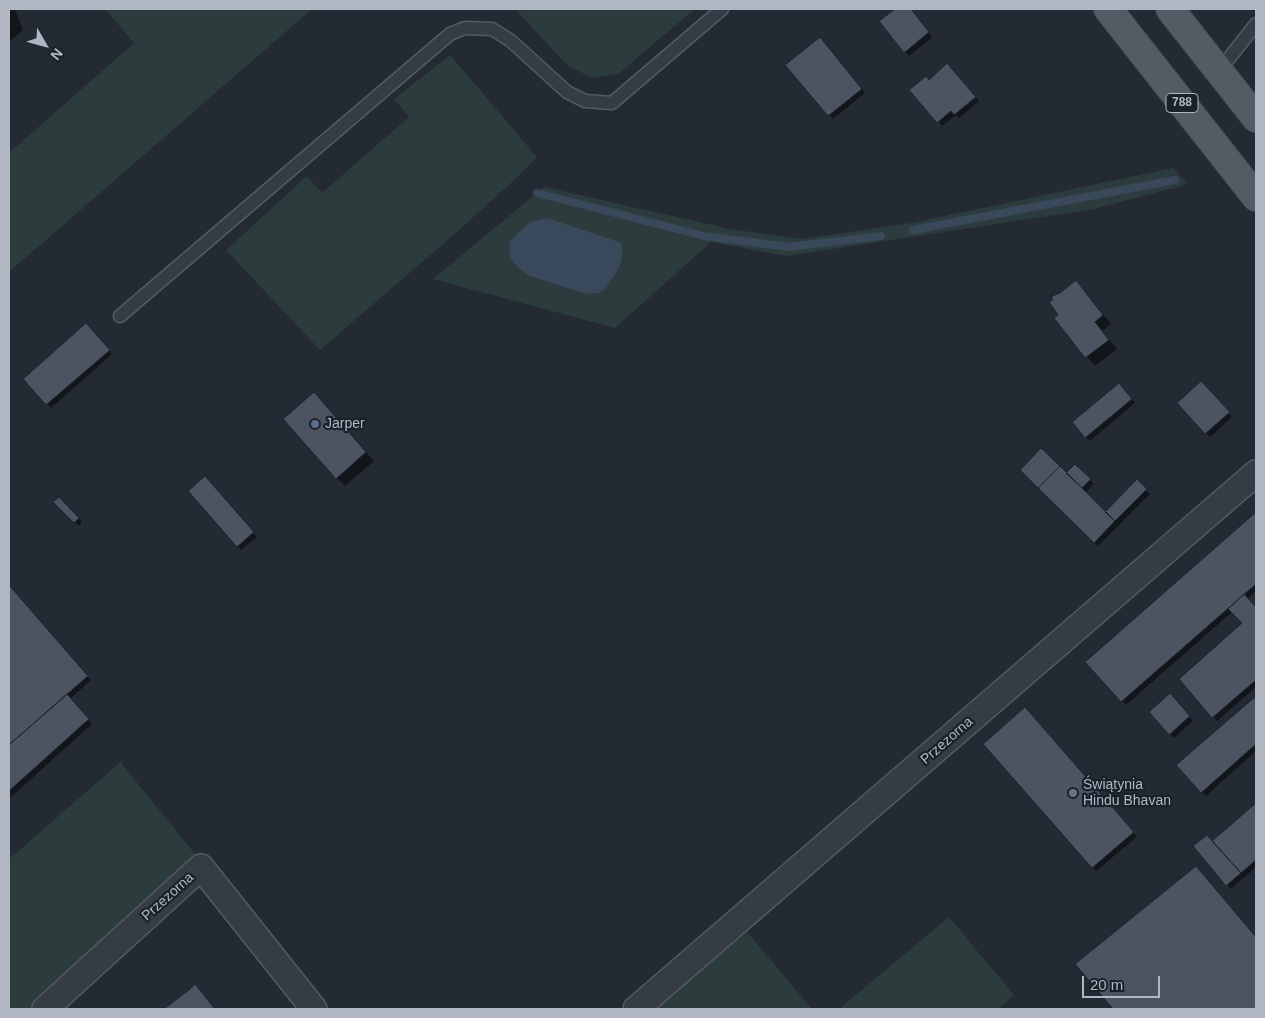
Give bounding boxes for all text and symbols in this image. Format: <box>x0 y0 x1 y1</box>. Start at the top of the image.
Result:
north arrow <box>20 20 70 70</box>
text: N <box>47 45 66 63</box>
road number: 788 <box>1166 94 1198 112</box>
place label: Jarper <box>325 416 365 432</box>
marker: Jarper <box>309 418 321 430</box>
street label: Przezorna <box>917 714 977 768</box>
place label: Świątynia Hindu Bhavan <box>1083 777 1171 810</box>
marker: Świątynia Hindu Bhavan <box>1067 787 1079 799</box>
street label: Przezorna <box>139 869 197 925</box>
scale bar <box>1085 966 1162 998</box>
text: 20 m <box>1090 976 1123 993</box>

